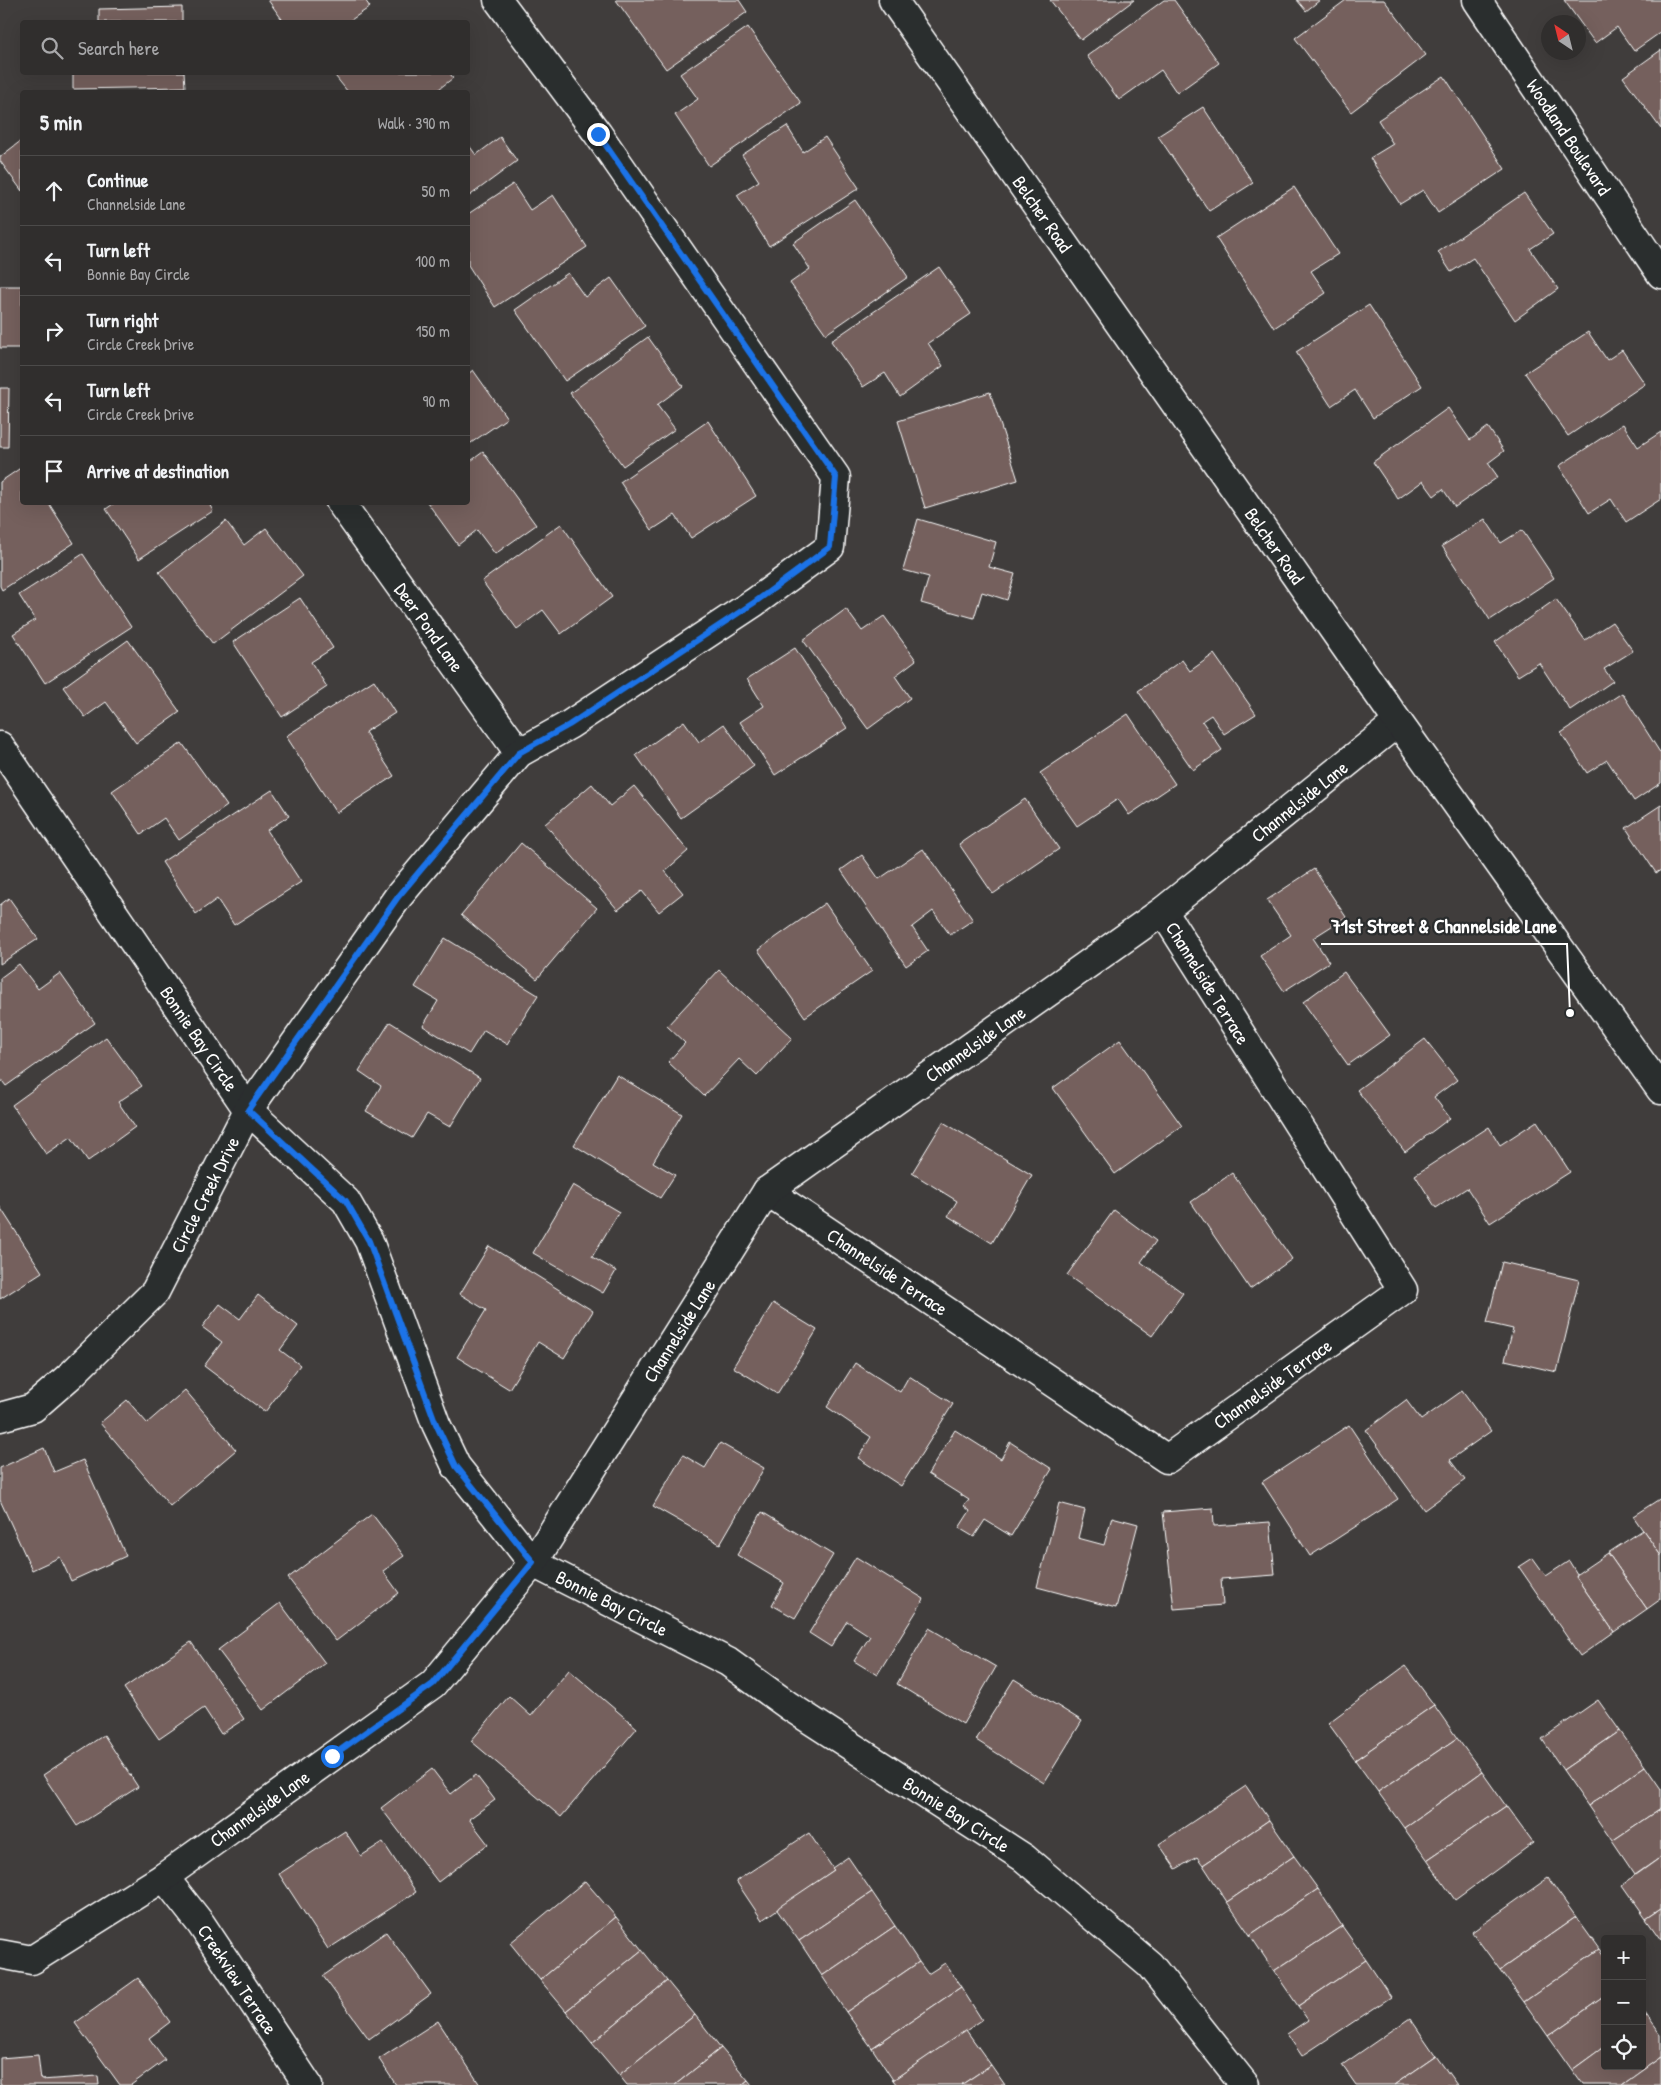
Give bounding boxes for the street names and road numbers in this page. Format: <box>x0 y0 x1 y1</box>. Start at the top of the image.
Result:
street label: Woodland Boulevard <box>1521 74 1618 201</box>
street label: Belcher Road <box>1007 170 1079 258</box>
street label: Belcher Road <box>1239 502 1311 590</box>
street label: Deer Pond Lane <box>389 578 470 678</box>
street label: Channelside Lane <box>1246 754 1354 848</box>
street label: Channelside Terrace <box>1160 917 1256 1050</box>
street label: Bonnie Bay Circle <box>154 981 245 1097</box>
street label: Channelside Lane <box>920 999 1031 1088</box>
street label: Circle Creek Drive <box>164 1132 246 1257</box>
street label: Channelside Terrace <box>822 1222 953 1322</box>
street label: Channelside Lane <box>637 1274 722 1387</box>
street label: Channelside Terrace <box>1208 1332 1337 1435</box>
street label: Bonnie Bay Circle <box>551 1564 673 1642</box>
street label: Channelside Lane <box>204 1763 315 1853</box>
street label: Bonnie Bay Circle <box>898 1770 1015 1859</box>
street label: Creekview Terrace <box>192 1919 284 2040</box>

